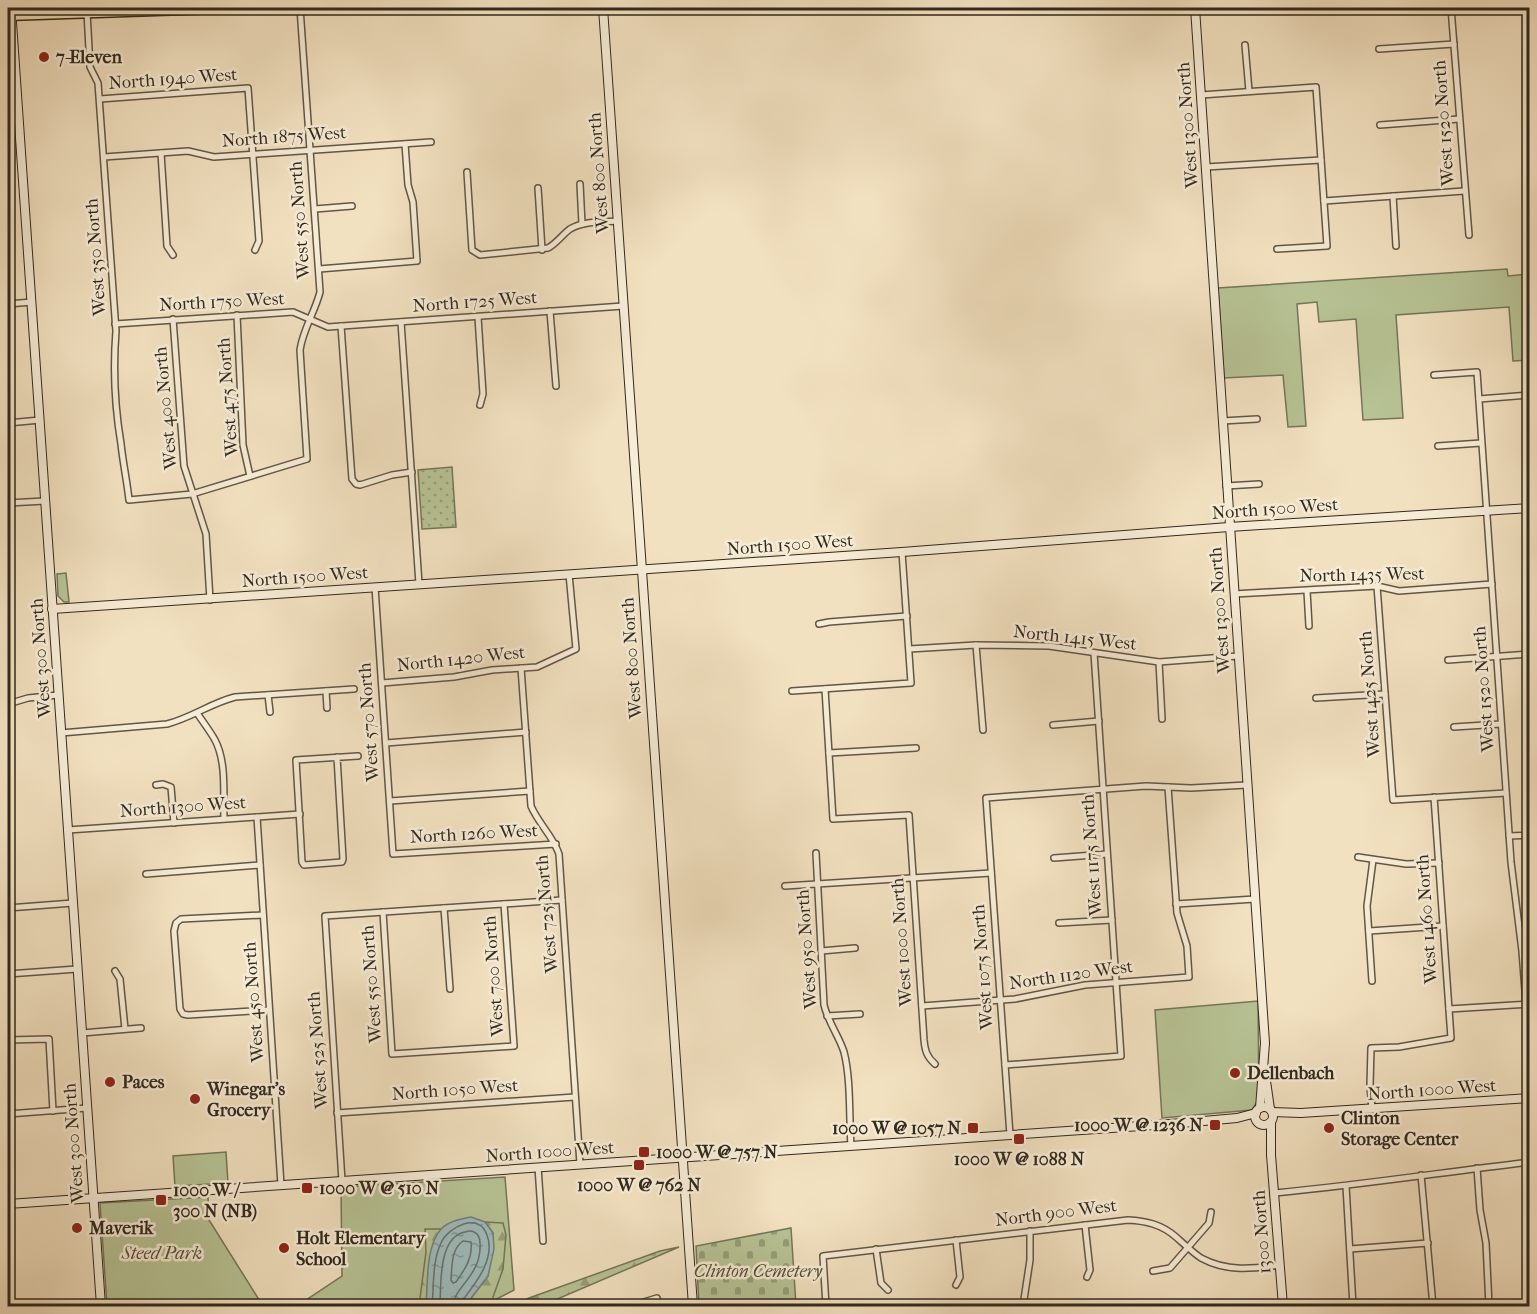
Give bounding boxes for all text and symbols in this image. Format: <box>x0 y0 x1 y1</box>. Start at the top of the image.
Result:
place label: 7-Eleven <box>55 47 122 68</box>
marker: 7-Eleven <box>37 50 51 64</box>
street label: West 1520 North <box>1429 59 1459 188</box>
street label: West 1300 North <box>1173 61 1203 190</box>
street label: North 1940 West <box>108 64 239 94</box>
street label: West 800 North <box>584 112 614 235</box>
street label: North 1875 West <box>221 122 348 152</box>
street label: West 550 North <box>285 160 315 281</box>
street label: West 350 North <box>81 197 111 318</box>
street label: North 1725 West <box>412 287 539 317</box>
street label: North 1750 West <box>159 288 286 316</box>
street label: West 475 North <box>213 337 243 458</box>
street label: West 400 North <box>150 346 182 471</box>
street label: North 1500 West <box>1211 494 1340 524</box>
street label: North 1500 West <box>726 530 855 560</box>
street label: West 1300 North <box>1205 546 1235 675</box>
street label: North 1500 West <box>241 562 370 592</box>
street label: North 1435 West <box>1299 563 1425 587</box>
street label: West 300 North <box>26 597 56 720</box>
street label: West 800 North <box>617 597 647 720</box>
street label: North 1415 West <box>1012 621 1138 655</box>
street label: West 1520 North <box>1469 625 1499 754</box>
street label: West 1425 North <box>1355 630 1385 759</box>
street label: North 1420 West <box>396 642 527 676</box>
street label: West 570 North <box>354 662 384 783</box>
street label: North 1300 West <box>119 792 247 822</box>
street label: West 1175 North <box>1077 793 1107 918</box>
street label: North 1260 West <box>409 820 539 848</box>
street label: West 725 North <box>531 854 563 975</box>
street label: West 1460 North <box>1412 854 1442 985</box>
street label: West 1000 North <box>887 877 917 1008</box>
street label: West 950 North <box>792 888 822 1011</box>
street label: West 1075 North <box>968 904 998 1031</box>
street label: West 700 North <box>479 915 509 1038</box>
street label: West 550 North <box>357 924 387 1045</box>
street label: West 450 North <box>239 941 269 1064</box>
street label: North 1120 West <box>1008 956 1135 994</box>
street label: West 525 North <box>303 991 333 1110</box>
place label: Dellenbach <box>1247 1063 1335 1084</box>
marker: Dellenbach <box>1228 1066 1242 1080</box>
place label: Paces <box>122 1072 165 1093</box>
marker: Paces <box>103 1075 117 1089</box>
street label: North 1050 West <box>391 1075 519 1105</box>
street label: North 1000 West <box>1367 1075 1498 1105</box>
place label: Winegar's Grocery <box>206 1079 285 1121</box>
street label: West 300 North <box>59 1082 89 1205</box>
marker: Winegar's Grocery <box>188 1092 202 1106</box>
place label: Clinton Storage Center <box>1341 1108 1459 1150</box>
place label: 1000 W @ 1236 N <box>1074 1115 1203 1136</box>
place label: 1000 W @ 1057 N <box>832 1118 961 1139</box>
marker: 1000 W @ 1236 N <box>1208 1118 1222 1132</box>
marker: 1000 W @ 1057 N <box>966 1121 980 1135</box>
marker: Clinton Storage Center <box>1322 1121 1336 1135</box>
marker: 1000 W @ 1088 N <box>1012 1132 1026 1146</box>
street label: North 1000 West <box>485 1137 616 1167</box>
place label: 1000 W @ 757 N <box>656 1142 778 1163</box>
marker: 1000 W @ 757 N <box>637 1145 651 1159</box>
place label: 1000 W @ 1088 N <box>954 1149 1085 1170</box>
marker: 1000 W @ 762 N <box>632 1158 646 1172</box>
place label: 1000 W @ 762 N <box>577 1175 701 1196</box>
place label: 1000 W @ 510 N <box>319 1178 440 1199</box>
place label: 1000 W / 300 N (NB) <box>173 1180 257 1222</box>
marker: 1000 W @ 510 N <box>300 1181 314 1195</box>
street label: 1300 North <box>1249 1189 1275 1275</box>
marker: 1000 W / 300 N (NB) <box>154 1193 168 1207</box>
street label: North 900 West <box>994 1195 1118 1231</box>
place label: Maverik <box>88 1218 154 1239</box>
marker: Maverik <box>70 1221 84 1235</box>
place label: Holt Elementary School <box>296 1228 426 1270</box>
marker: Holt Elementary School <box>277 1241 291 1255</box>
park label: Steed Park <box>121 1243 202 1264</box>
park label: Clinton Cemetery <box>694 1261 823 1282</box>

